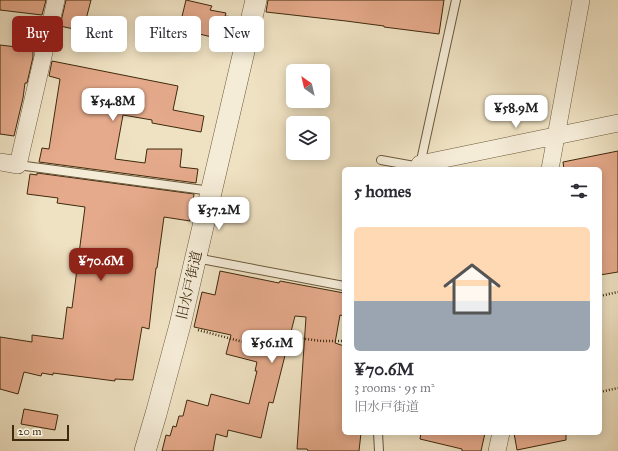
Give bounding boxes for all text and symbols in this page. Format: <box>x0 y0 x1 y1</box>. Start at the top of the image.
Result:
chip: Buy <box>12 16 63 52</box>
chip: Rent <box>71 16 127 52</box>
chip: Filters <box>135 16 201 52</box>
chip: New <box>209 16 264 52</box>
north arrow <box>286 64 330 108</box>
map controls <box>286 64 330 160</box>
pin: ¥54.8M <box>80 88 146 122</box>
text: ¥54.8M <box>91 93 135 109</box>
pin: ¥58.9M <box>483 95 549 129</box>
text: ¥58.9M <box>494 100 538 116</box>
button: layers <box>286 116 330 160</box>
icon: filters <box>568 180 590 202</box>
text: 5 homes <box>354 181 411 202</box>
pin: ¥37.2M <box>186 197 252 231</box>
text: ¥37.2M <box>197 202 241 218</box>
pin: ¥70.6M <box>68 248 134 282</box>
street label: 旧水戸街道 <box>173 249 206 321</box>
text: ¥70.6M <box>78 253 124 269</box>
icon: home <box>436 253 508 325</box>
pin: ¥56.1M <box>239 330 305 364</box>
text: ¥56.1M <box>251 335 293 351</box>
text: ¥70.6M <box>354 359 414 380</box>
text: 3 rooms · 95 m² <box>354 380 435 396</box>
text: 旧水戸街道 <box>354 399 419 415</box>
scale bar <box>12 423 69 442</box>
text: 20 m <box>18 425 41 438</box>

